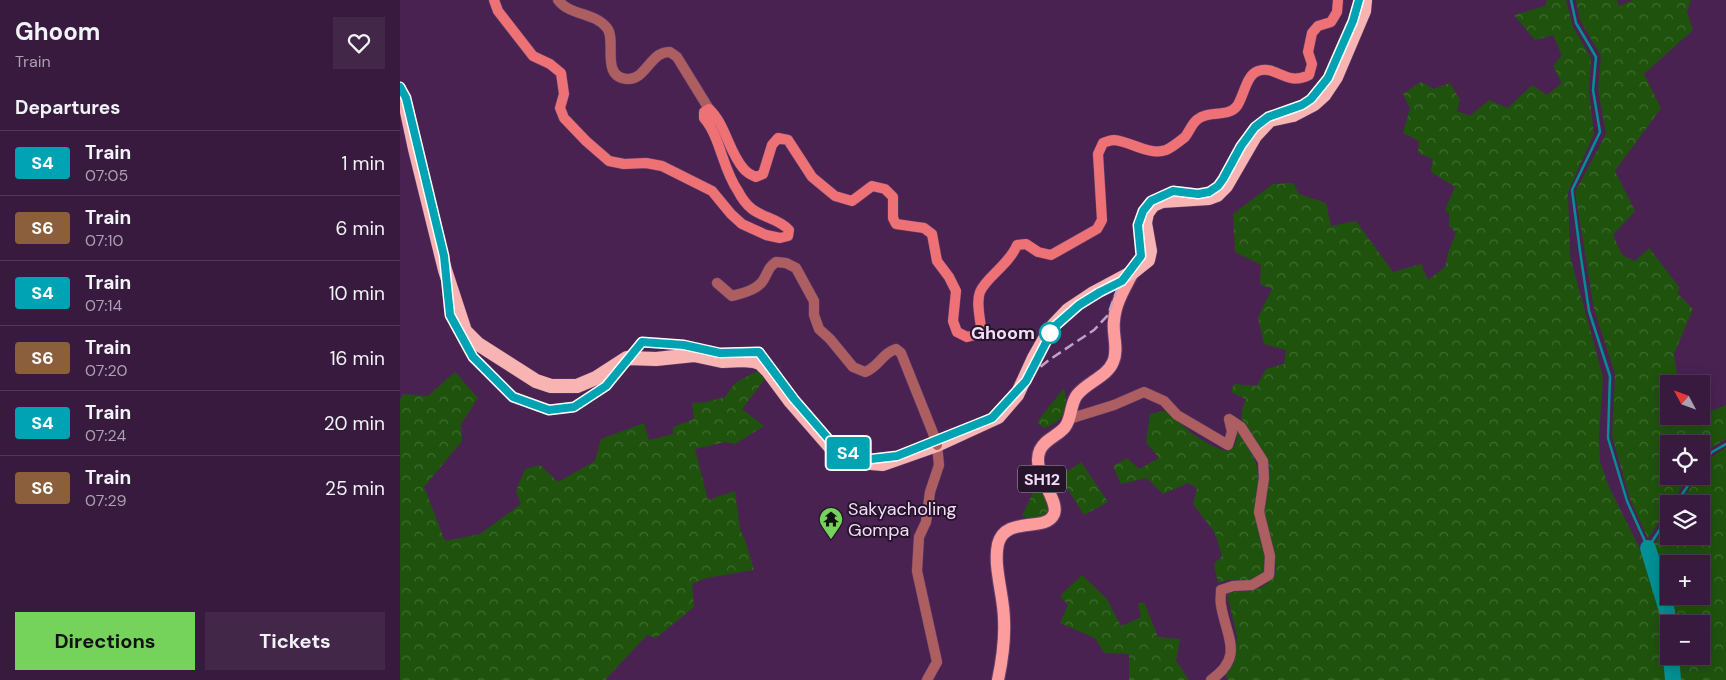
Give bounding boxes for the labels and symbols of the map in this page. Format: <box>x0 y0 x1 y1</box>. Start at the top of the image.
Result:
place label: Ghoom <box>971 321 1035 345</box>
marker: Ghoom <box>1039 322 1061 344</box>
north arrow <box>1660 375 1710 425</box>
line badge: S4 <box>826 437 870 469</box>
road number: SH12 <box>1018 466 1066 492</box>
place label: Sakyacholing Gompa <box>848 497 957 542</box>
temple icon: Sakyacholing Gompa <box>818 506 844 540</box>

